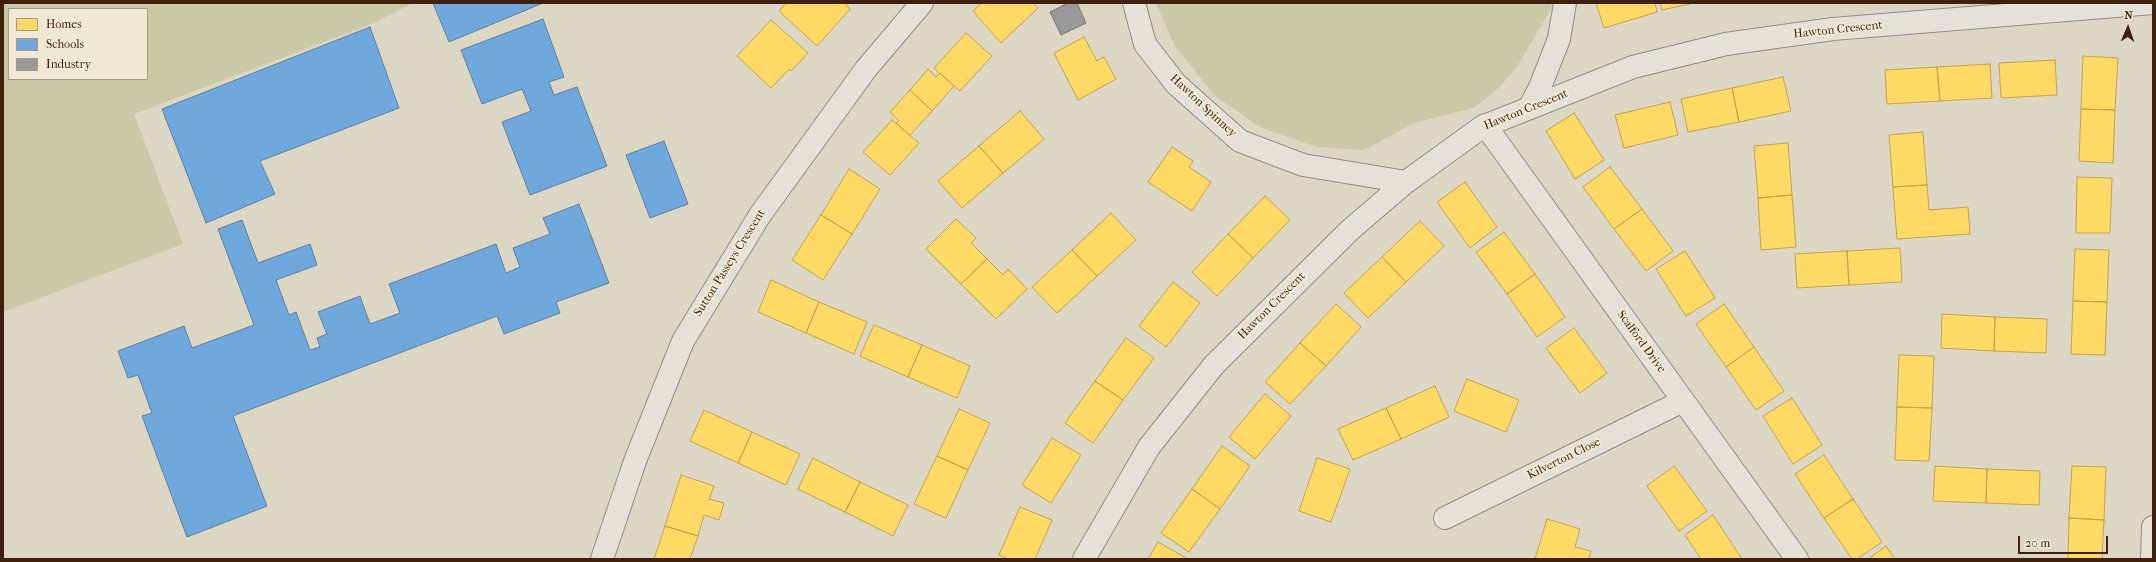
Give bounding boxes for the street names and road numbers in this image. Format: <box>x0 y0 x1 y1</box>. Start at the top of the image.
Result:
street label: Hawton Crescent <box>1793 18 1883 42</box>
street label: Hawton Spinney <box>1167 71 1239 141</box>
street label: Hawton Crescent <box>1482 87 1570 133</box>
street label: Sutton Passeys Crescent <box>691 207 769 319</box>
street label: Hawton Crescent <box>1235 269 1309 343</box>
street label: Scalford Drive <box>1614 308 1668 376</box>
street label: Kilverton Close <box>1525 435 1603 483</box>

